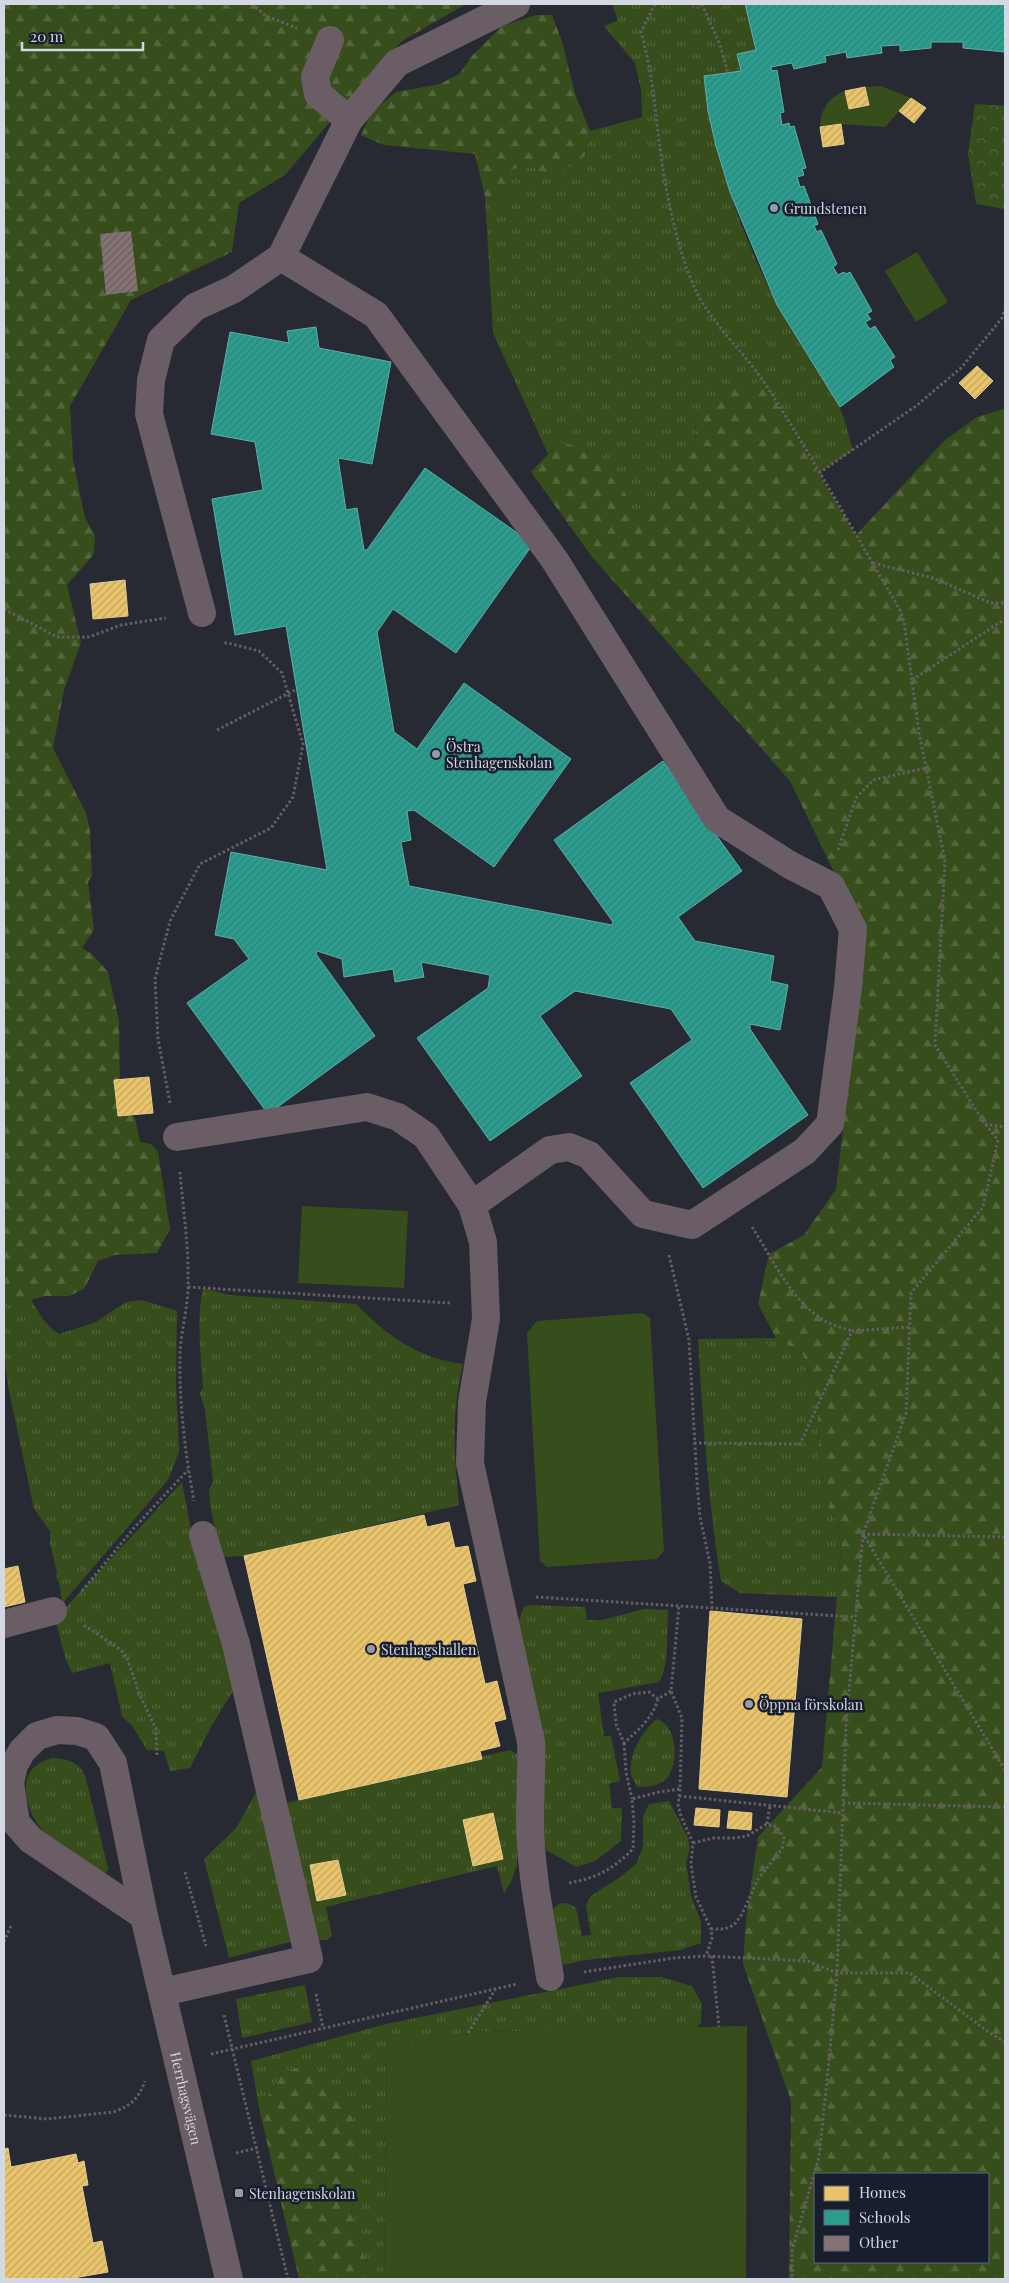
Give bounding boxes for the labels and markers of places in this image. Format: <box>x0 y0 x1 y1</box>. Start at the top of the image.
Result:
place label: Grundstenen <box>784 199 867 218</box>
marker: Grundstenen <box>768 202 780 214</box>
place label: Östra Stenhagenskolan <box>446 737 553 772</box>
marker: Östra Stenhagenskolan <box>430 748 442 760</box>
place label: Stenhagshallen <box>381 1640 477 1659</box>
marker: Stenhagshallen <box>365 1643 377 1655</box>
place label: Öppna förskolan <box>759 1695 864 1714</box>
marker: Öppna förskolan <box>743 1698 755 1710</box>
place label: Stenhagenskolan <box>249 2184 356 2203</box>
marker: Stenhagenskolan <box>233 2187 245 2199</box>

